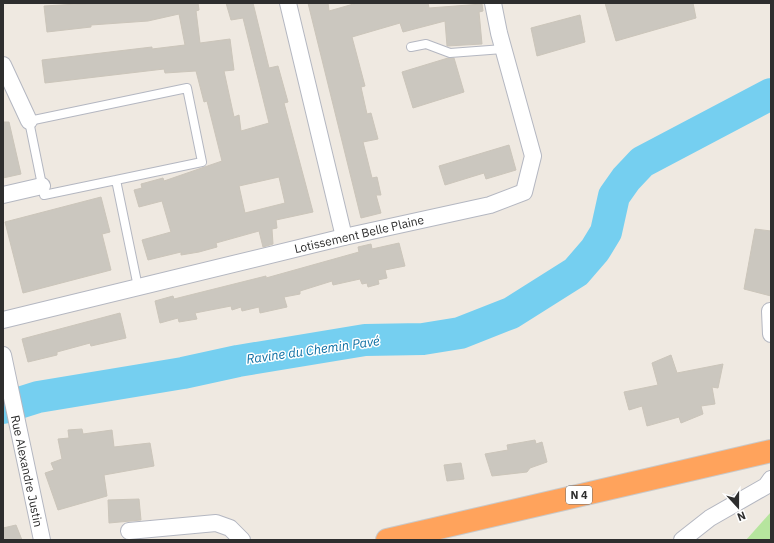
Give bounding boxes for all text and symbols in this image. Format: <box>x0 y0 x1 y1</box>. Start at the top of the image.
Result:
street label: Lotissement Belle Plaine <box>293 212 426 256</box>
water label: Ravine du Chemin Pavé <box>245 332 381 368</box>
street label: Rue Alexandre Justin <box>8 414 46 528</box>
road number: N 4 <box>566 486 592 504</box>
north arrow <box>718 487 758 527</box>
text: N <box>735 508 748 524</box>

